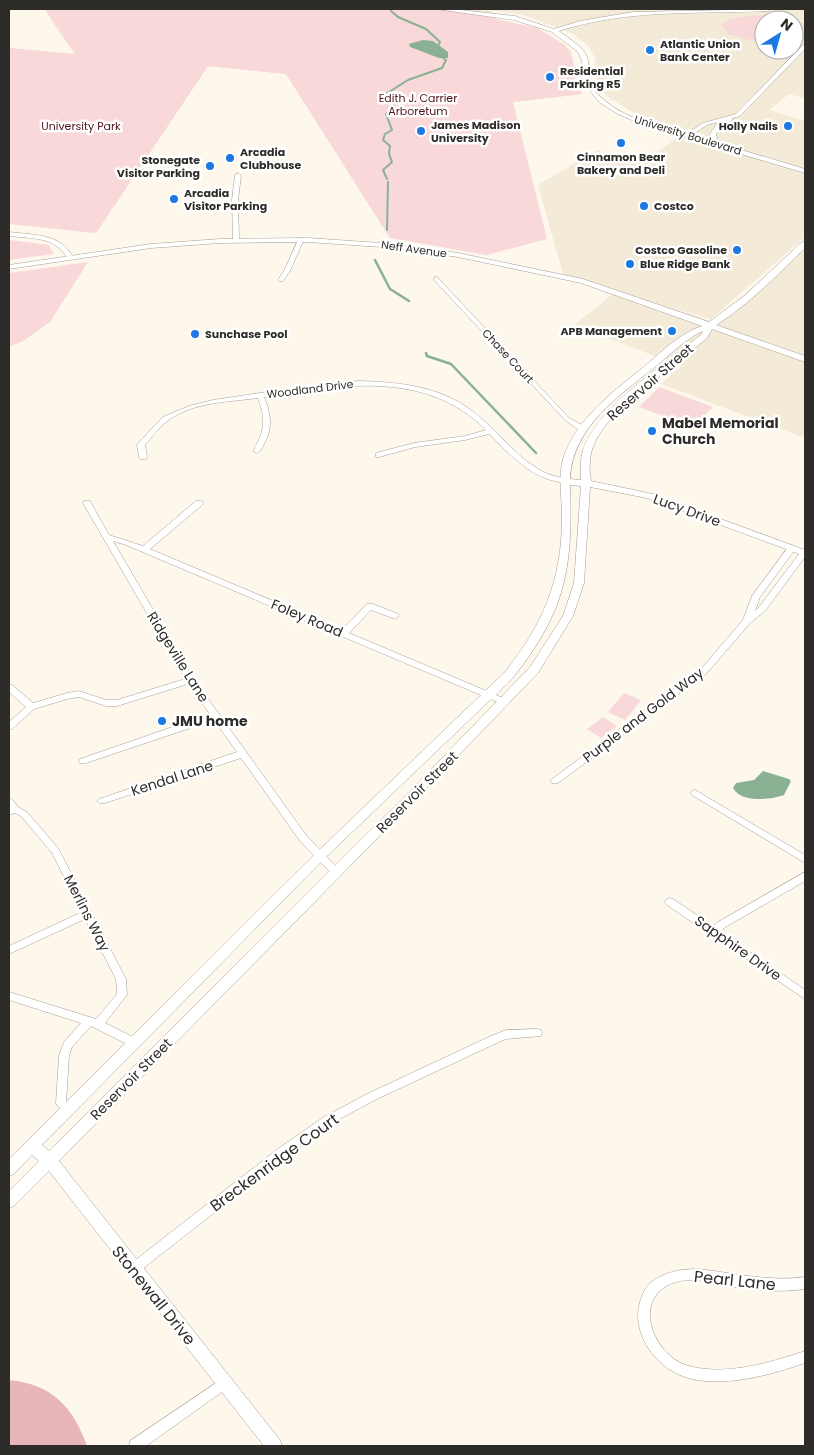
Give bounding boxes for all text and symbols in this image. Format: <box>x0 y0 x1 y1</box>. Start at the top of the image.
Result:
north arrow <box>754 10 804 60</box>
text: N <box>777 13 797 36</box>
place label: Atlantic Union Bank Center <box>660 36 740 65</box>
marker: Atlantic Union Bank Center <box>644 44 656 56</box>
place label: Residential Parking R5 <box>560 63 623 92</box>
marker: Residential Parking R5 <box>544 71 556 83</box>
park label: Edith J. Carrier Arboretum <box>379 90 457 119</box>
street label: University Boulevard <box>632 111 744 159</box>
place label: James Madison University <box>431 117 521 146</box>
park label: University Park <box>41 118 121 134</box>
place label: Holly Nails <box>719 118 778 134</box>
marker: Holly Nails <box>782 120 794 132</box>
marker: James Madison University <box>415 125 427 137</box>
marker: Cinnamon Bear Bakery and Deli <box>615 137 627 149</box>
place label: Arcadia Clubhouse <box>240 144 301 173</box>
place label: Cinnamon Bear Bakery and Deli <box>577 149 666 178</box>
place label: Stonegate Visitor Parking <box>117 152 200 181</box>
marker: Arcadia Clubhouse <box>224 152 236 164</box>
marker: Stonegate Visitor Parking <box>204 160 216 172</box>
place label: Arcadia Visitor Parking <box>184 185 267 214</box>
marker: Arcadia Visitor Parking <box>168 193 180 205</box>
place label: Costco <box>654 198 694 214</box>
marker: Costco <box>638 200 650 212</box>
street label: Neff Avenue <box>380 236 448 262</box>
place label: Costco Gasoline <box>635 242 727 258</box>
marker: Costco Gasoline <box>731 244 743 256</box>
place label: Blue Ridge Bank <box>640 256 731 272</box>
marker: Blue Ridge Bank <box>624 258 636 270</box>
place label: APB Management <box>560 323 663 339</box>
street label: Chase Court <box>479 325 537 387</box>
marker: APB Management <box>666 325 678 337</box>
place label: Sunchase Pool <box>205 326 288 342</box>
marker: Sunchase Pool <box>189 328 201 340</box>
street label: Reservoir Street <box>602 339 698 425</box>
street label: Woodland Drive <box>266 376 355 402</box>
place label: Mabel Memorial Church <box>662 413 779 449</box>
marker: Mabel Memorial Church <box>646 425 658 437</box>
street label: Lucy Drive <box>651 489 724 532</box>
street label: Foley Road <box>268 594 346 642</box>
street label: Ridgeville Lane <box>142 608 214 706</box>
street label: Purple and Gold Way <box>578 663 708 767</box>
place label: JMU home <box>172 711 248 731</box>
marker: JMU home <box>156 715 168 727</box>
street label: Reservoir Street <box>372 747 462 837</box>
street label: Kendal Lane <box>128 755 216 801</box>
street label: Merlins Way <box>59 871 115 955</box>
street label: Sapphire Drive <box>691 911 786 986</box>
street label: Reservoir Street <box>86 1034 176 1124</box>
street label: Breckenridge Court <box>205 1108 344 1217</box>
street label: Stonewall Drive <box>106 1241 201 1350</box>
street label: Pearl Lane <box>693 1265 777 1296</box>

